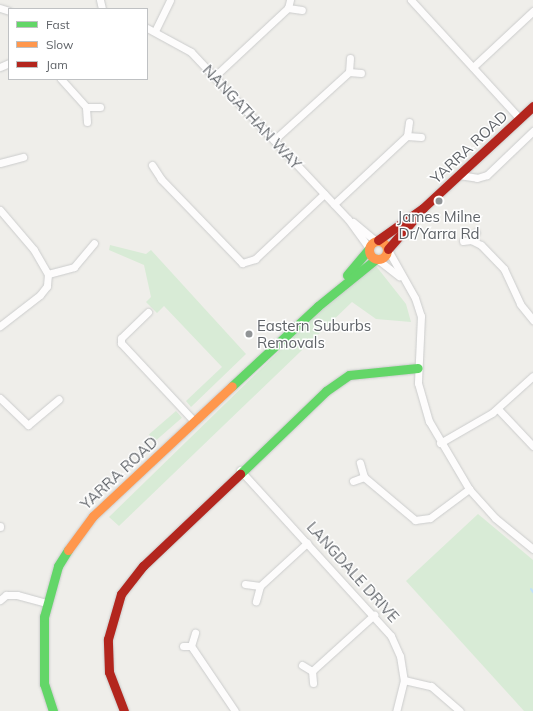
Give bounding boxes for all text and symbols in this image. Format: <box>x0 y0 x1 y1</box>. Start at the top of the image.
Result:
legend <box>8 8 148 80</box>
text: Fast <box>46 17 70 32</box>
text: Slow <box>46 37 74 52</box>
text: Jam <box>46 57 68 72</box>
street label: NANGATHAN WAY <box>199 61 305 173</box>
street label: YARRA ROAD <box>427 107 511 187</box>
marker: James Milne Dr/Yarra Rd <box>434 196 444 206</box>
place label: James Milne Dr/Yarra Rd <box>397 207 481 242</box>
place label: Eastern Suburbs Removals <box>257 316 371 351</box>
marker: Eastern Suburbs Removals <box>244 329 254 339</box>
street label: YARRA ROAD <box>77 433 161 513</box>
street label: LANGDALE DRIVE <box>303 518 403 626</box>

